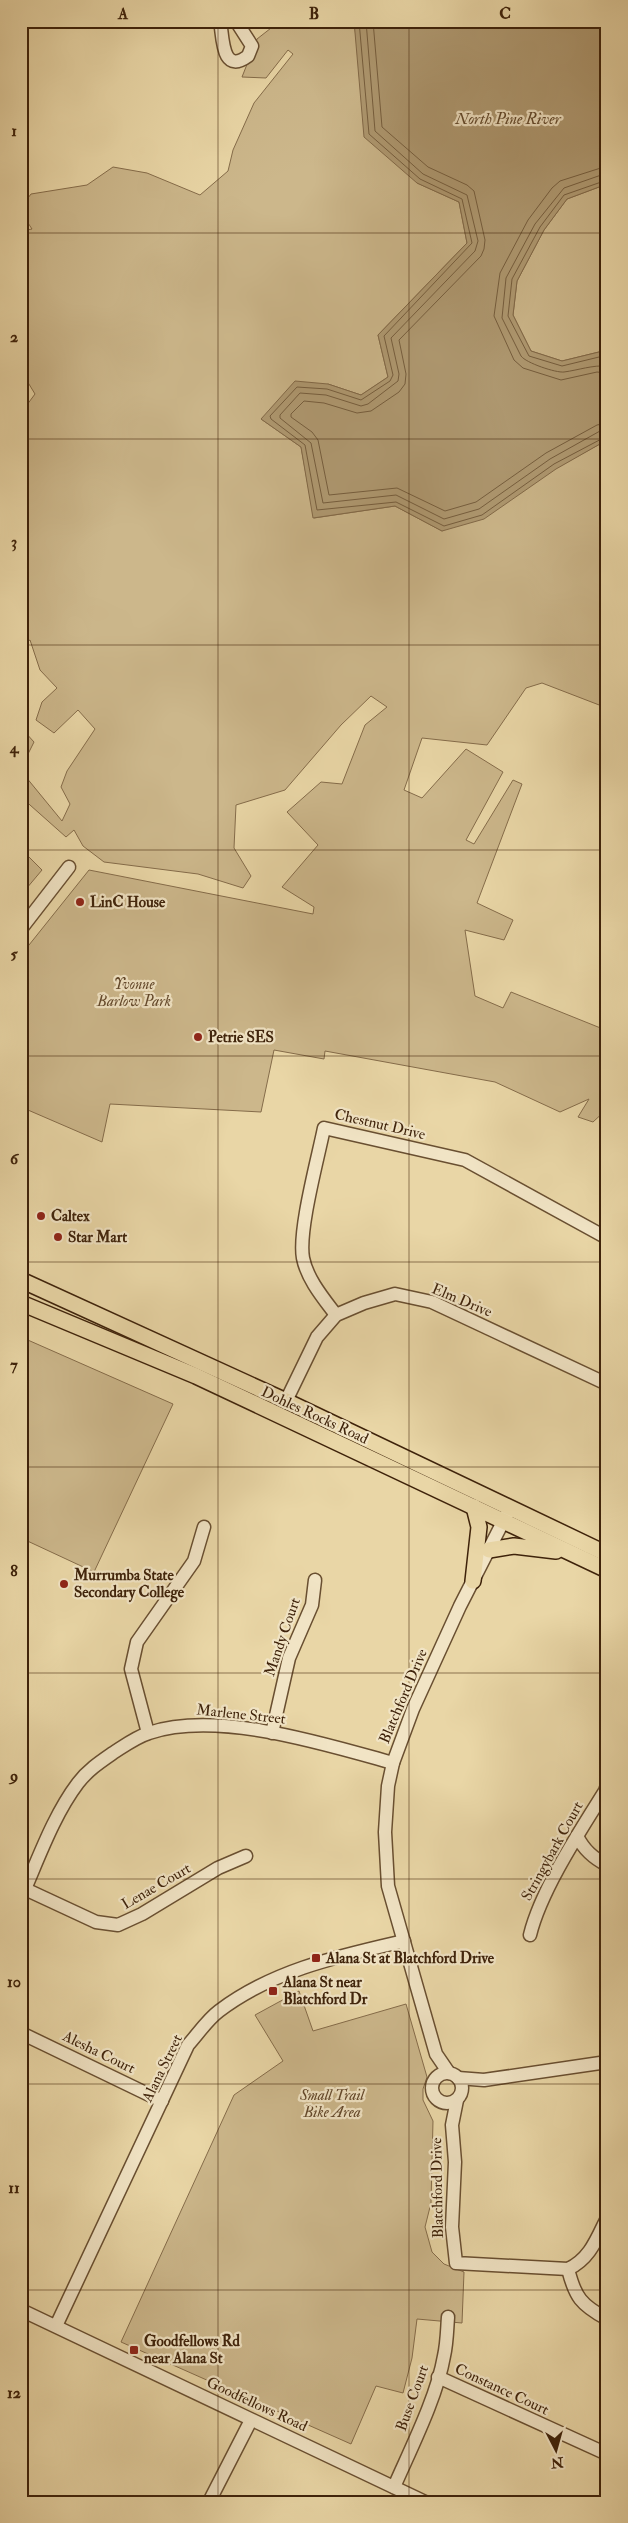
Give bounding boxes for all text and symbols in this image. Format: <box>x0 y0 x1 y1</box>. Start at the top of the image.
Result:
text: A <box>117 4 129 24</box>
text: B <box>309 4 319 24</box>
text: C <box>499 4 511 24</box>
water label: North Pine River <box>454 109 562 129</box>
text: 1 <box>11 121 17 141</box>
text: 2 <box>10 327 18 347</box>
text: 3 <box>11 532 17 552</box>
text: 4 <box>9 738 20 758</box>
place label: LinC House <box>90 893 166 912</box>
marker: LinC House <box>74 896 86 908</box>
text: 5 <box>10 944 18 964</box>
park label: Yvonne Barlow Park <box>96 975 171 1011</box>
place label: Petrie SES <box>208 1028 274 1047</box>
marker: Petrie SES <box>192 1031 204 1043</box>
street label: Chestnut Drive <box>333 1105 427 1144</box>
text: 6 <box>10 1149 20 1169</box>
place label: Caltex <box>51 1207 90 1226</box>
marker: Caltex <box>35 1210 47 1222</box>
place label: Star Mart <box>68 1228 127 1247</box>
marker: Star Mart <box>52 1231 64 1243</box>
street label: Elm Drive <box>429 1279 495 1322</box>
text: 7 <box>10 1355 18 1375</box>
street label: Dohles Rocks Road <box>258 1382 372 1449</box>
text: 8 <box>10 1561 18 1581</box>
place label: Murrumba State Secondary College <box>73 1566 185 1603</box>
marker: Murrumba State Secondary College <box>58 1578 70 1590</box>
street label: Mandy Court <box>260 1595 305 1679</box>
street label: Blatchford Drive <box>375 1646 432 1746</box>
street label: Marlene Street <box>195 1700 287 1729</box>
text: 9 <box>8 1766 18 1786</box>
street label: Stringybark Court <box>517 1798 588 1904</box>
street label: Lenae Court <box>118 1859 194 1914</box>
place label: Alana St at Blatchford Drive <box>325 1949 495 1968</box>
marker: Alana St at Blatchford Drive <box>310 1952 322 1964</box>
text: 10 <box>7 1972 21 1992</box>
place label: Alana St near Blatchford Dr <box>282 1973 368 2009</box>
marker: Alana St near Blatchford Dr <box>267 1985 279 1997</box>
street label: Alesha Court <box>59 2026 138 2078</box>
street label: Alana Street <box>138 2031 187 2106</box>
park label: Small Trail Bike Area <box>299 2086 365 2122</box>
street label: Blatchford Drive <box>427 2137 448 2239</box>
text: 11 <box>8 2178 20 2198</box>
place label: Goodfellows Rd near Alana St <box>144 2332 240 2368</box>
marker: Goodfellows Rd near Alana St <box>128 2344 140 2356</box>
street label: Constance Court <box>452 2359 552 2420</box>
street label: Buse Court <box>392 2363 433 2434</box>
street label: Goodfellows Road <box>203 2373 311 2436</box>
text: 12 <box>7 2383 21 2403</box>
north arrow <box>530 2426 580 2476</box>
text: N <box>550 2453 565 2472</box>

